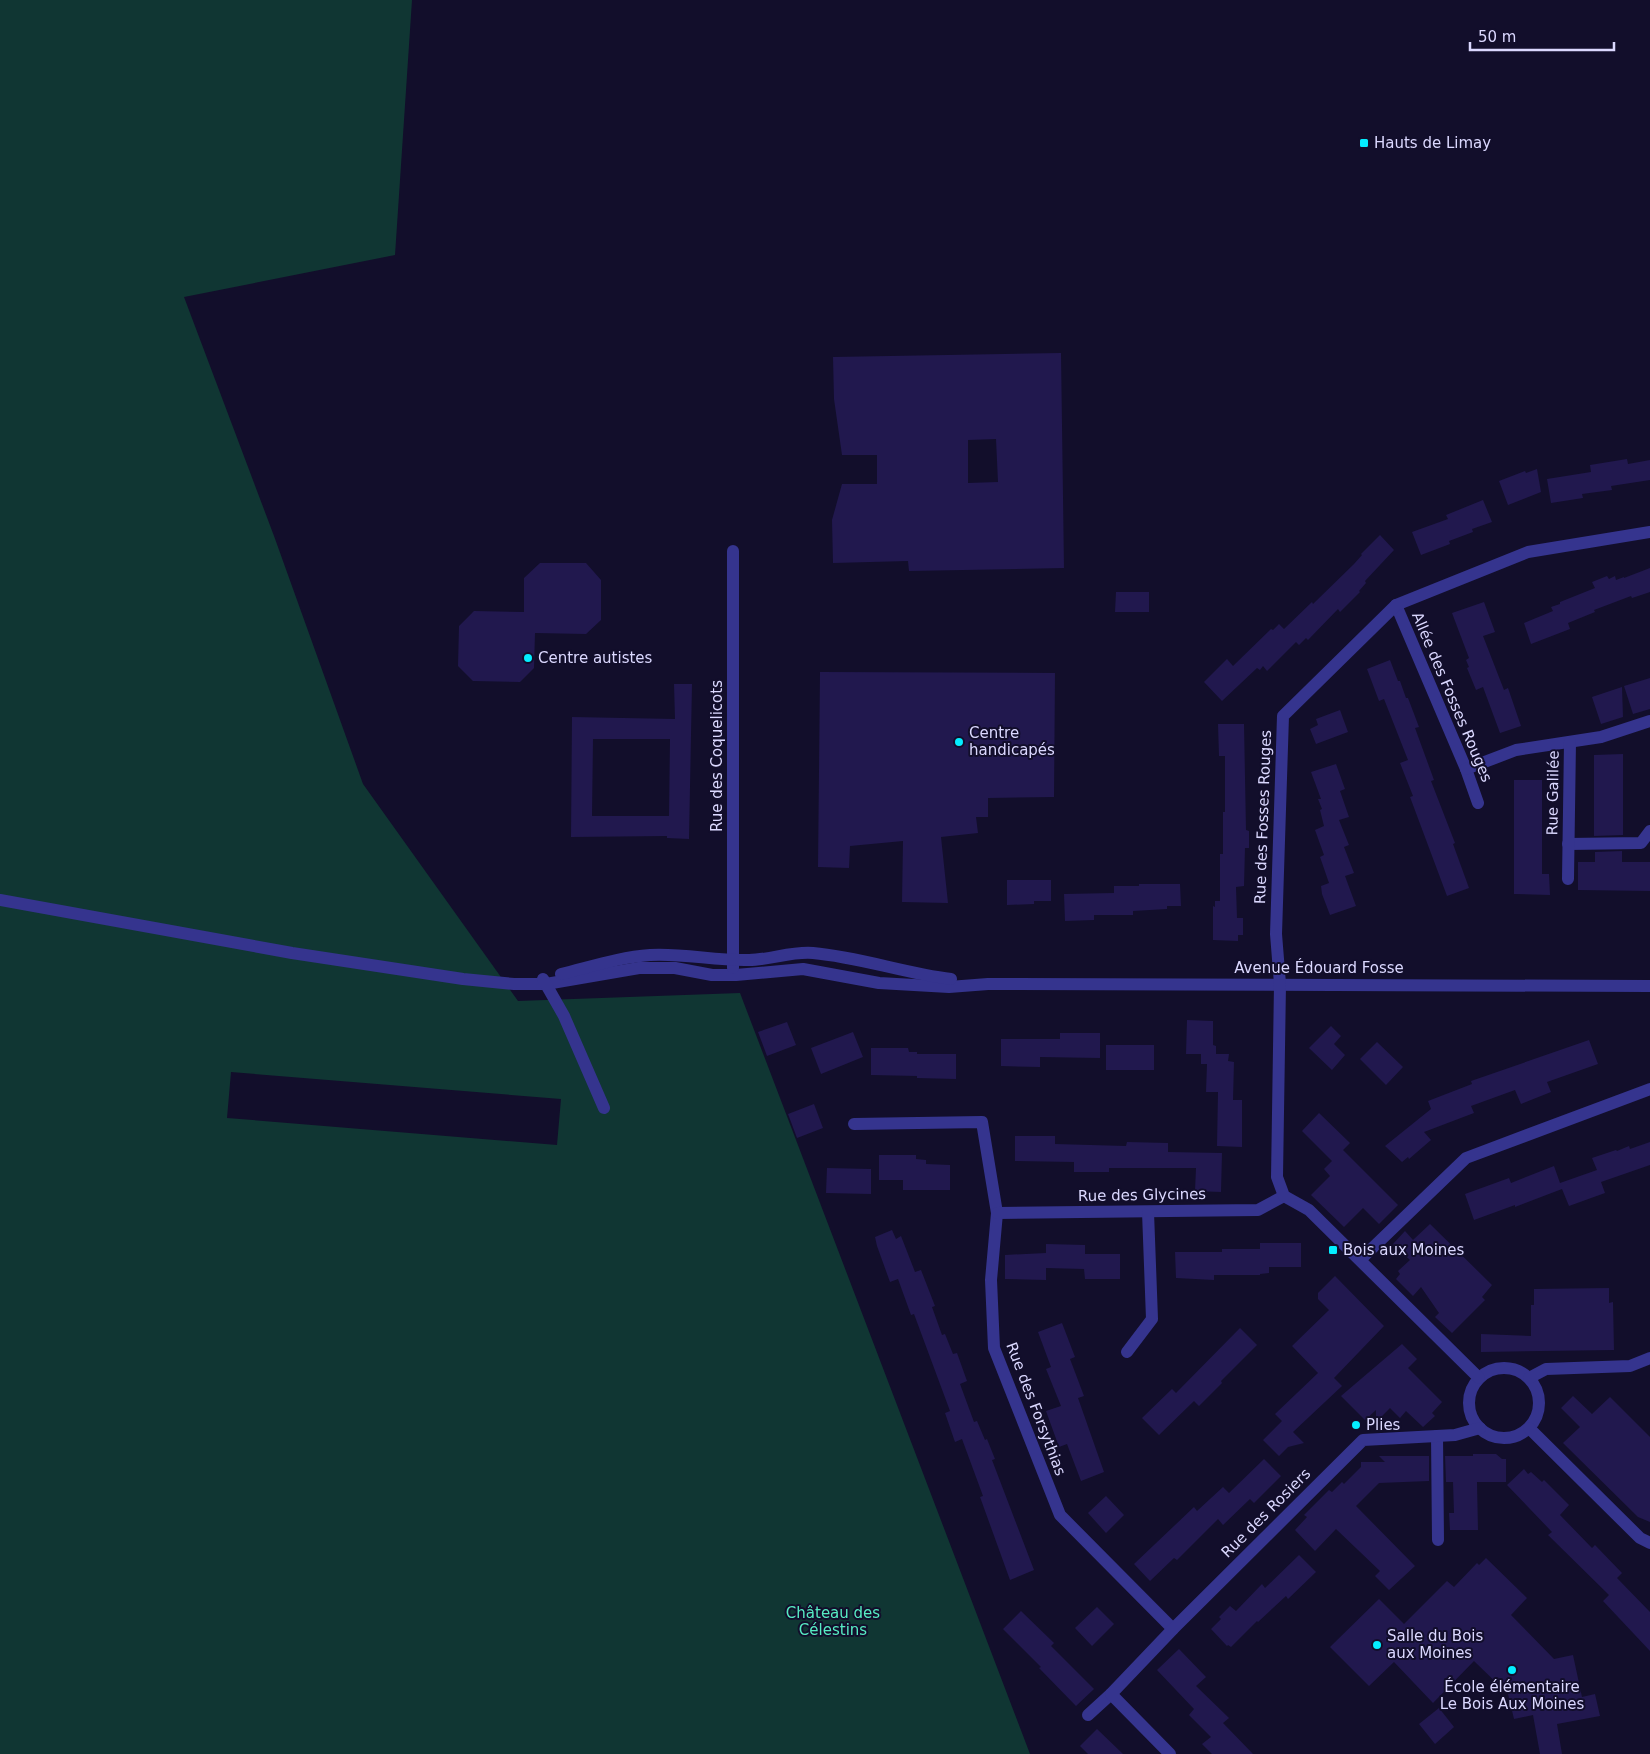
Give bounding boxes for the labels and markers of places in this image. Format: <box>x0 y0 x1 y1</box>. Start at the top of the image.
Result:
place label: Hauts de Limay <box>1374 134 1491 152</box>
marker: Hauts de Limay <box>1358 137 1370 149</box>
place label: Centre autistes <box>538 649 653 667</box>
marker: Centre autistes <box>522 652 534 664</box>
place label: Centre handicapés <box>969 724 1055 759</box>
marker: Centre handicapés <box>953 736 965 748</box>
place label: Bois aux Moines <box>1343 1241 1465 1259</box>
marker: Bois aux Moines <box>1327 1244 1339 1256</box>
place label: Plies <box>1366 1416 1401 1434</box>
marker: Plies <box>1350 1419 1362 1431</box>
place label: Salle du Bois aux Moines <box>1387 1627 1483 1662</box>
marker: Salle du Bois aux Moines <box>1371 1639 1383 1651</box>
marker: École élémentaire Le Bois Aux Moines <box>1506 1664 1518 1676</box>
place label: École élémentaire Le Bois Aux Moines <box>1440 1677 1584 1713</box>

